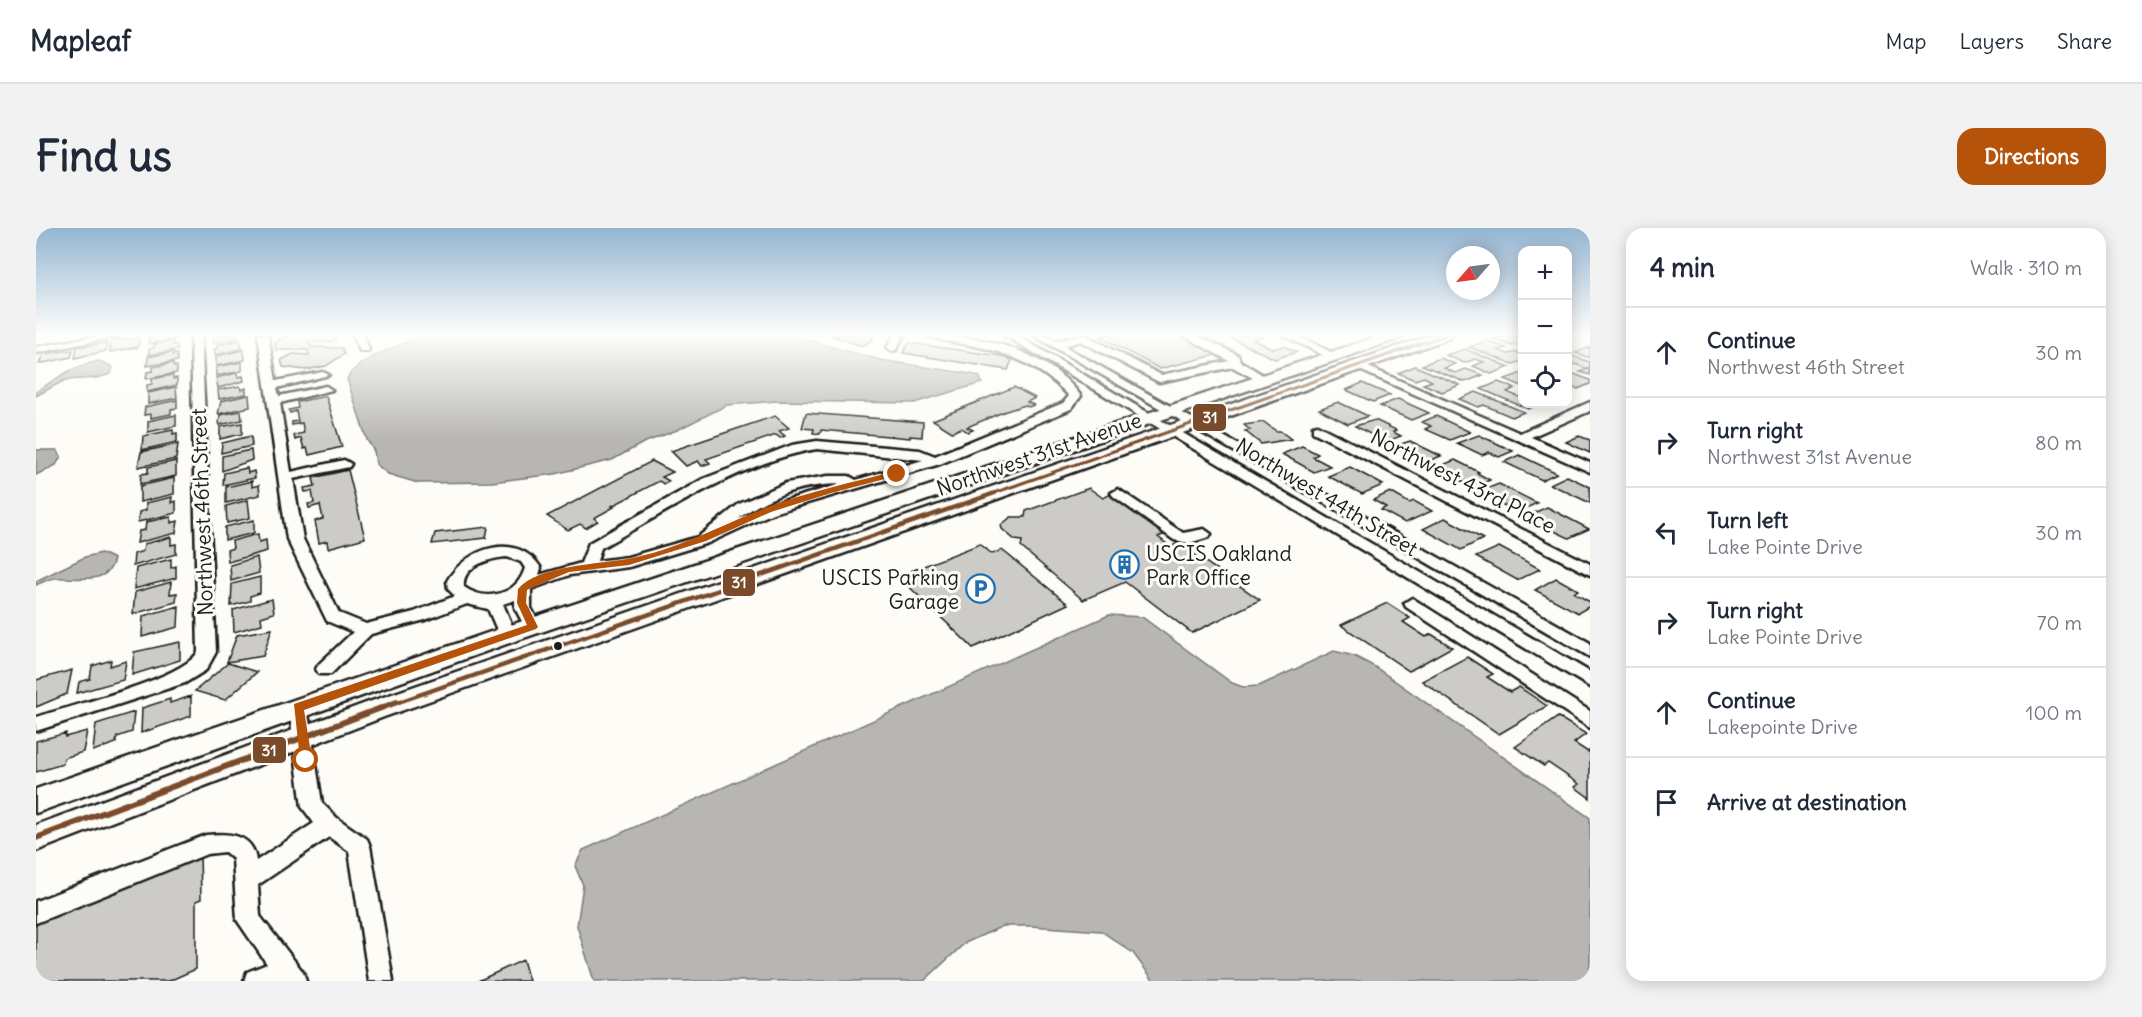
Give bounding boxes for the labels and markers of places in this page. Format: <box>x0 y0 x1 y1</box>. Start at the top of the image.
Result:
place label: USCIS Oakland Park Office <box>1146 540 1292 591</box>
building icon: USCIS Oakland Park Office <box>1109 549 1141 581</box>
place label: USCIS Parking Garage <box>821 564 959 615</box>
parking icon: USCIS Parking Garage <box>964 573 996 605</box>
unlabelled marker <box>552 640 564 652</box>

